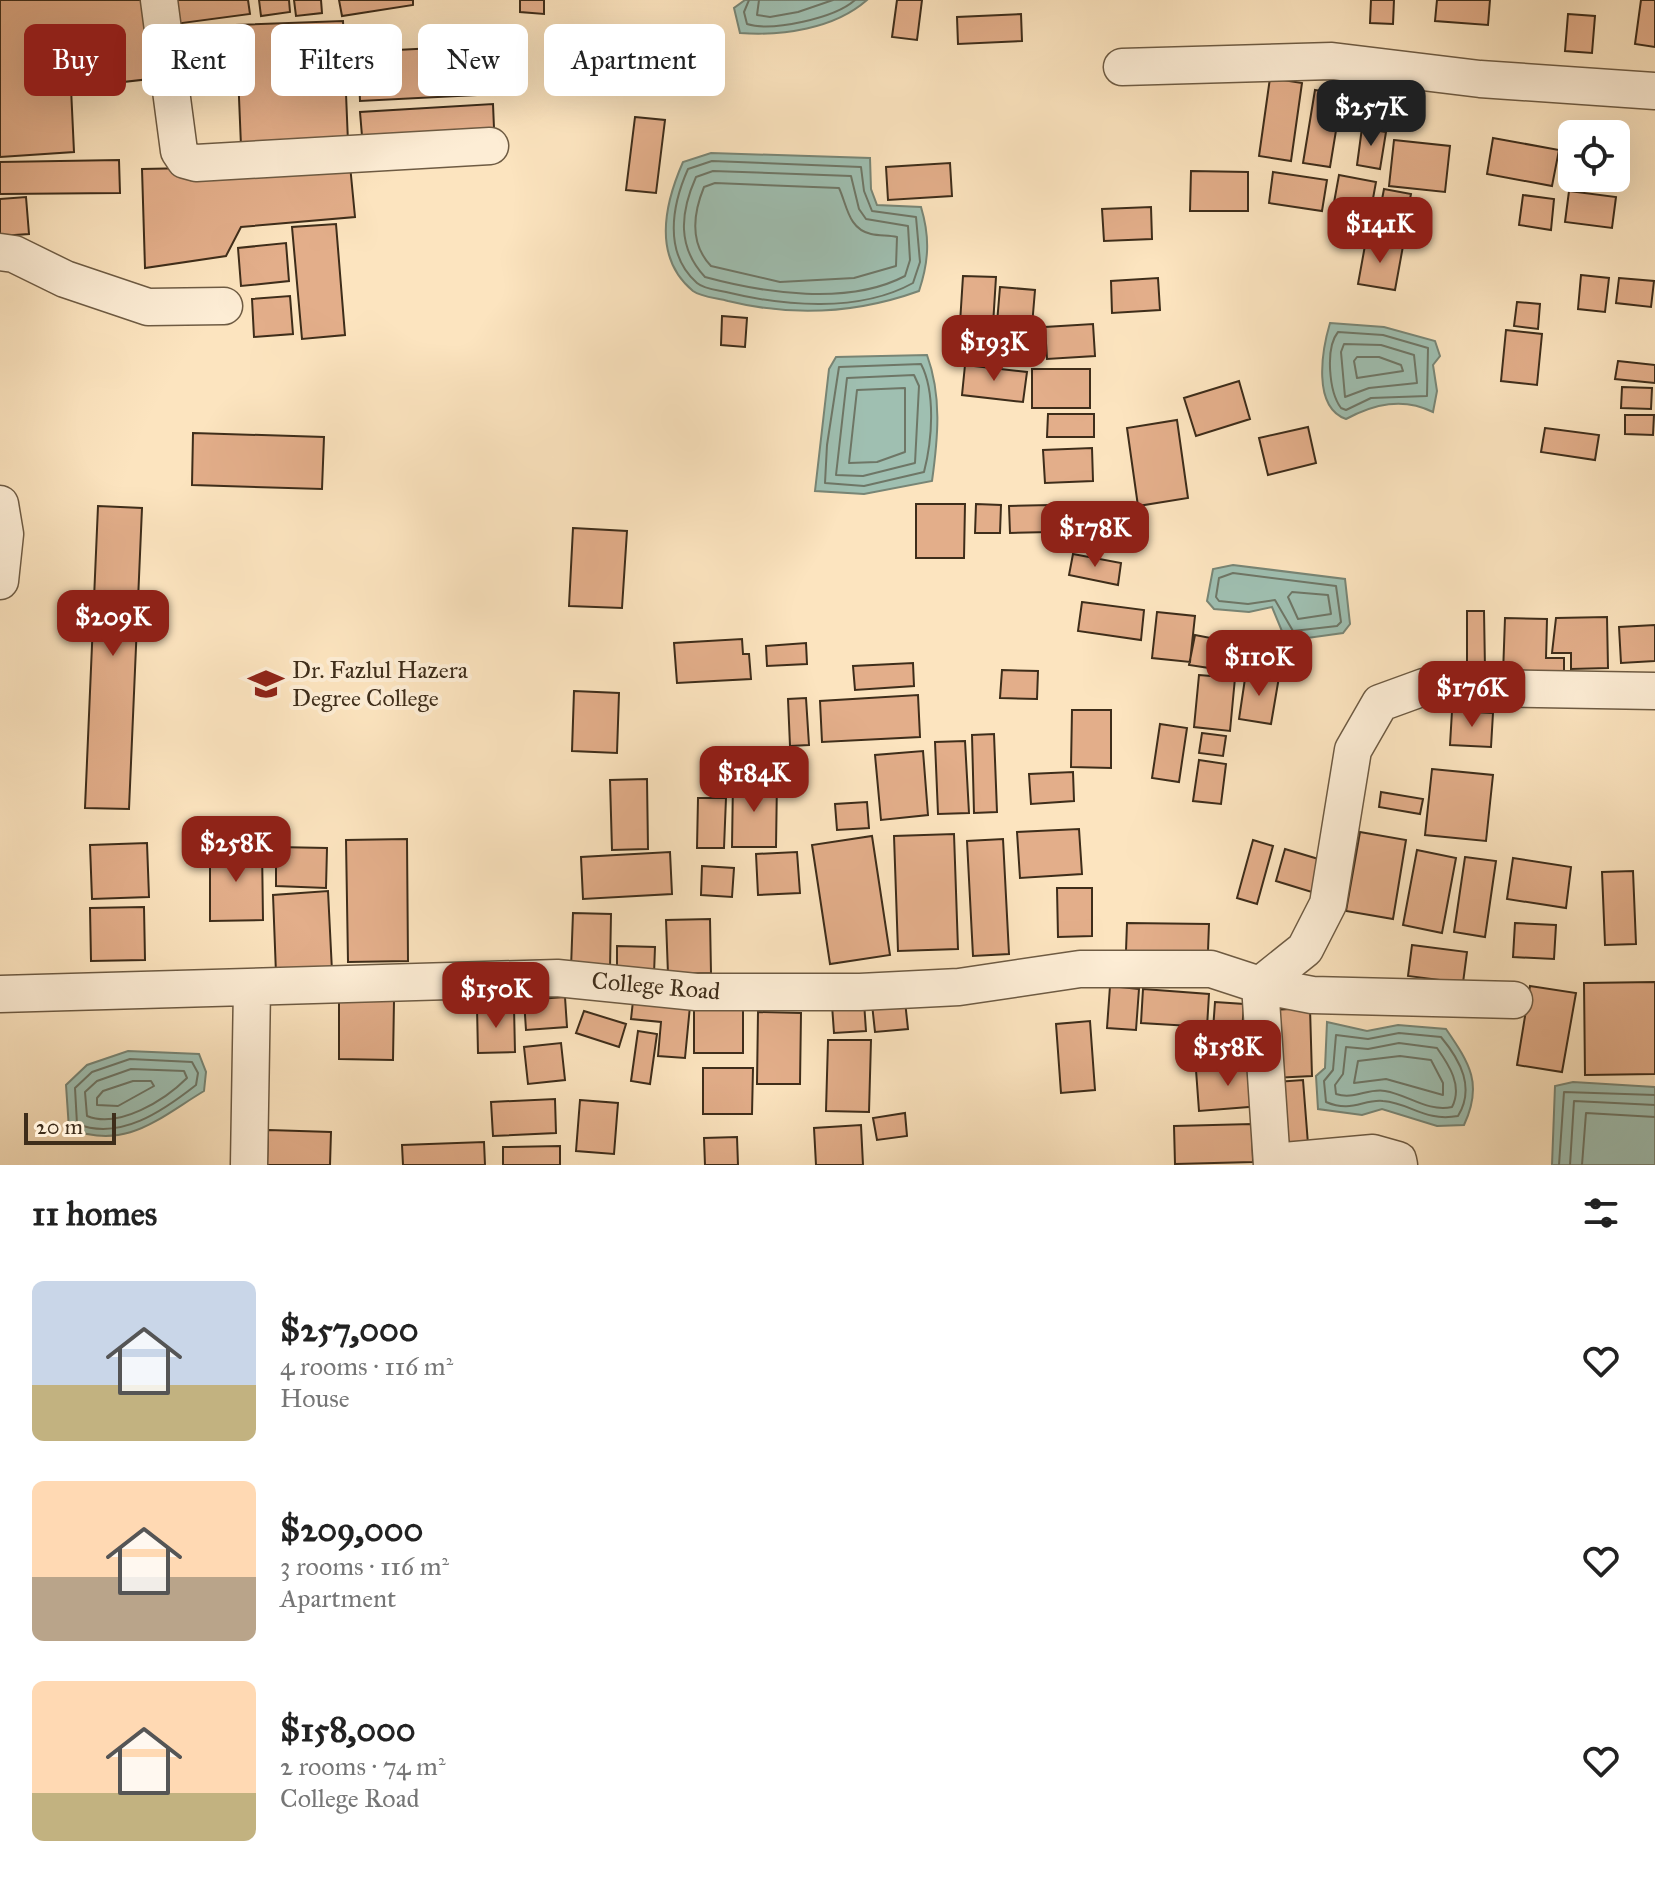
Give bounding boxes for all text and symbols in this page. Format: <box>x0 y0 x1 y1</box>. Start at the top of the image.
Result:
chip: Buy <box>24 24 126 96</box>
chip: Rent <box>142 24 255 96</box>
chip: Filters <box>271 24 402 96</box>
chip: New <box>418 24 528 96</box>
chip: Apartment <box>544 24 725 96</box>
pin: $257K <box>1315 80 1427 148</box>
text: $257K <box>1335 90 1407 122</box>
map controls <box>1558 120 1630 192</box>
button: locate <box>1558 120 1630 192</box>
pin: $141K <box>1324 197 1436 265</box>
text: $141K <box>1345 207 1415 239</box>
pin: $193K <box>938 315 1050 383</box>
text: $193K <box>960 325 1028 357</box>
pin: $178K <box>1039 501 1151 569</box>
text: $178K <box>1059 511 1131 543</box>
pin: $209K <box>57 590 169 658</box>
text: $209K <box>75 600 151 632</box>
pin: $110K <box>1203 630 1315 698</box>
text: $110K <box>1224 640 1294 672</box>
place label: Dr. Fazlul Hazera Degree College <box>292 655 469 713</box>
pin: $176K <box>1416 661 1528 729</box>
school or university icon: Dr. Fazlul Hazera Degree College <box>247 665 285 703</box>
text: $176K <box>1436 671 1508 703</box>
pin: $184K <box>698 746 810 814</box>
text: $184K <box>718 756 790 788</box>
pin: $258K <box>180 816 292 884</box>
text: $258K <box>200 826 272 858</box>
pin: $150K <box>440 962 552 1030</box>
street label: College Road <box>590 965 722 1007</box>
text: $150K <box>460 972 532 1004</box>
pin: $158K <box>1172 1020 1284 1088</box>
text: $158K <box>1193 1030 1263 1062</box>
scale bar <box>24 1109 116 1145</box>
text: 20 m <box>36 1113 83 1140</box>
icon: filters <box>1579 1191 1623 1235</box>
text: 11 homes <box>32 1193 157 1234</box>
text: $257,000 <box>280 1309 419 1350</box>
icon: home <box>96 1313 192 1409</box>
icon: heart <box>1579 1339 1623 1383</box>
text: 4 rooms · 116 m² <box>280 1350 453 1382</box>
text: House <box>280 1382 350 1414</box>
text: $209,000 <box>280 1509 423 1550</box>
icon: home <box>96 1513 192 1609</box>
icon: heart <box>1579 1539 1623 1583</box>
text: 3 rooms · 116 m² <box>280 1550 449 1582</box>
text: Apartment <box>280 1582 396 1614</box>
text: $158,000 <box>280 1709 416 1750</box>
icon: home <box>96 1713 192 1809</box>
icon: heart <box>1579 1739 1623 1783</box>
text: 2 rooms · 74 m² <box>280 1750 446 1782</box>
text: College Road <box>280 1782 420 1814</box>

